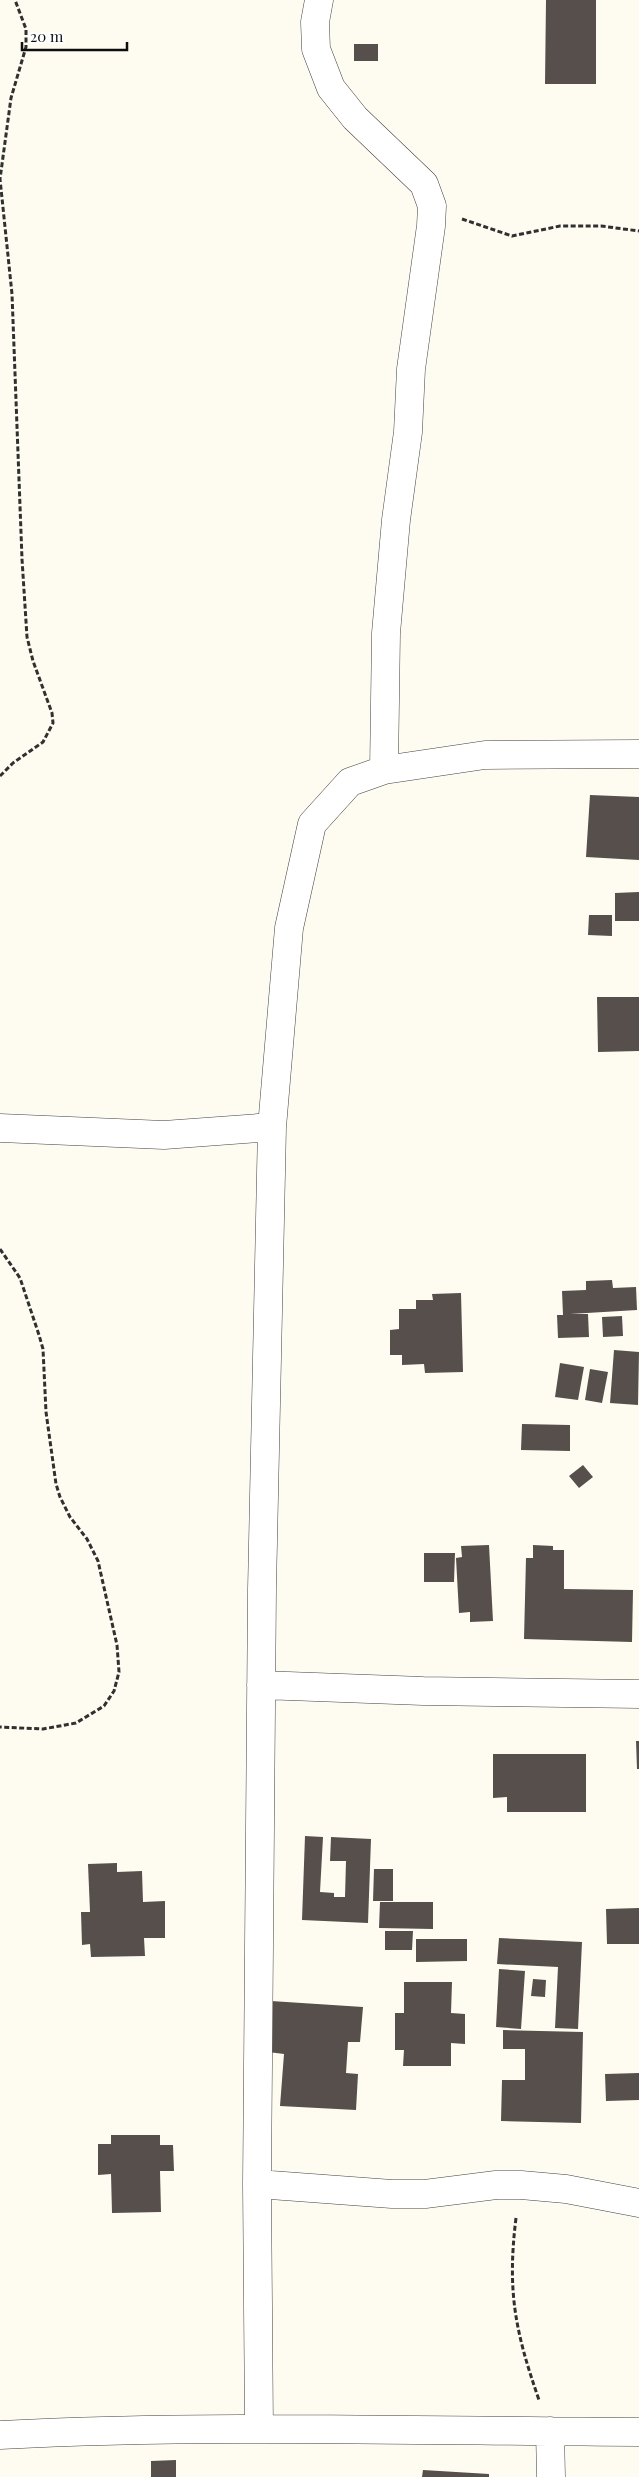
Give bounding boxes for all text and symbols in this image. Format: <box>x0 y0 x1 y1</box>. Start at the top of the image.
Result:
scale bar <box>22 20 128 52</box>
text: 20 m <box>30 26 64 46</box>

